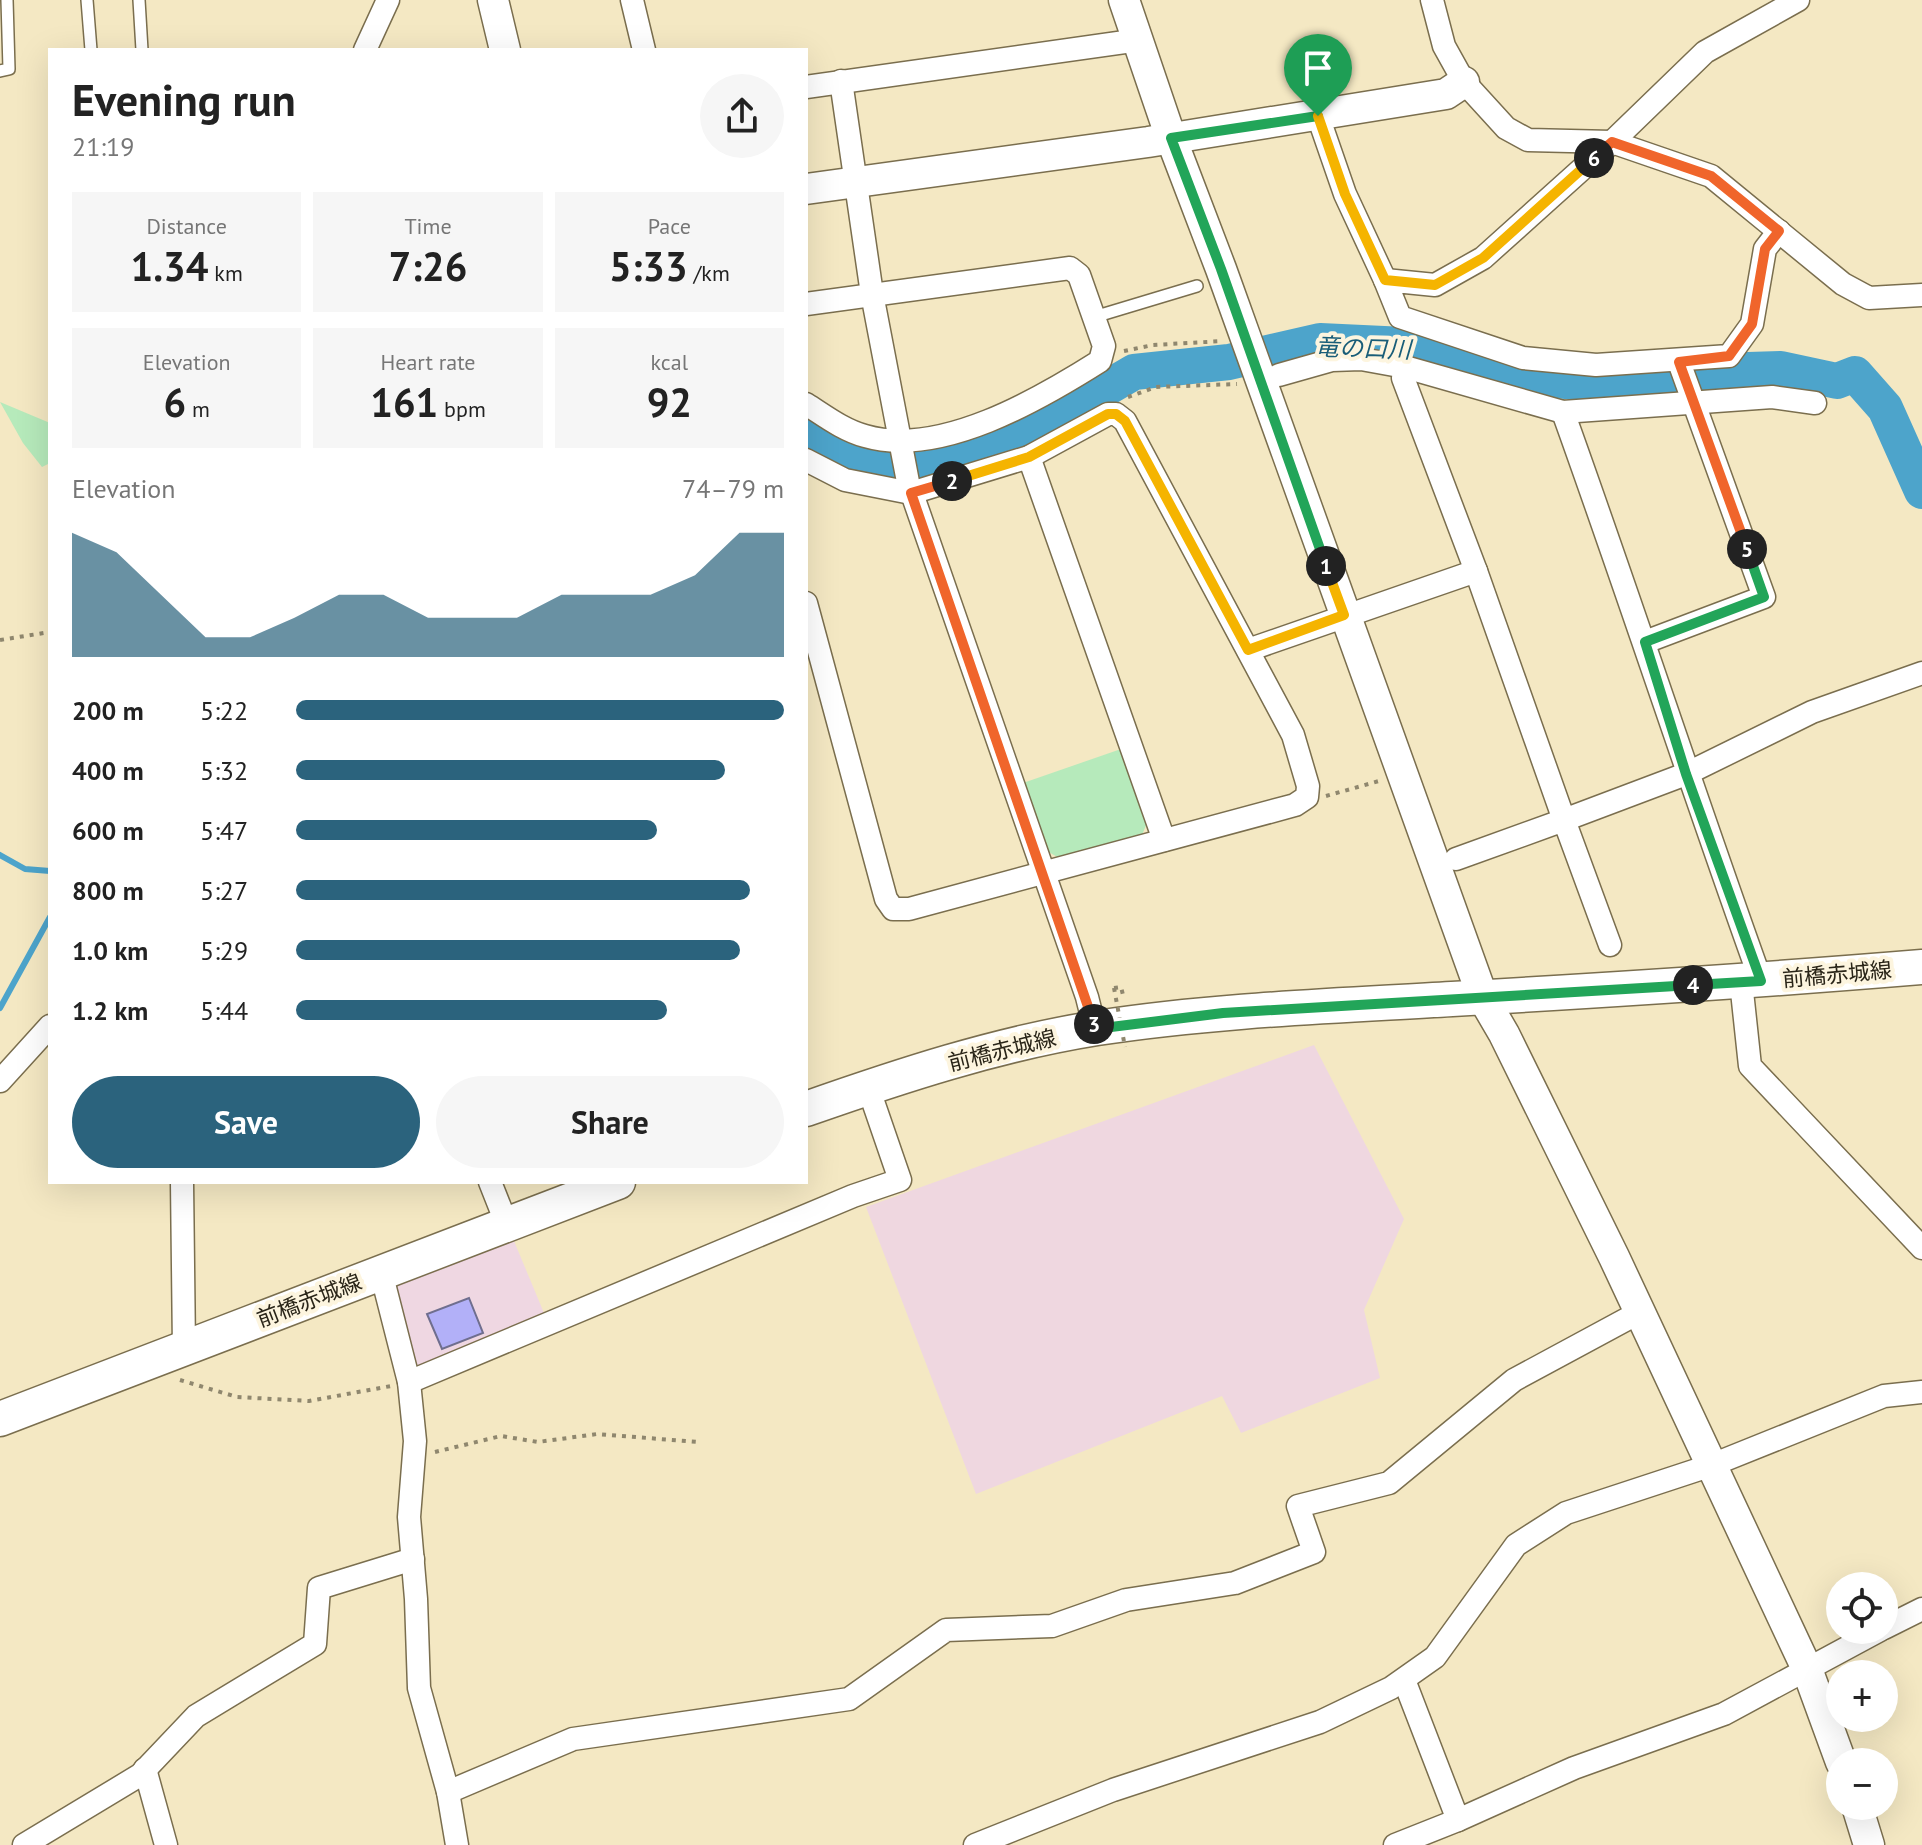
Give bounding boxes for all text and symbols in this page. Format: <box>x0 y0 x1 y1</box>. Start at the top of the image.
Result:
pin <box>1284 34 1352 116</box>
icon: arrive <box>1296 46 1340 90</box>
text: Evening run <box>72 71 296 128</box>
button: share <box>700 74 784 158</box>
text: 21:19 <box>72 130 134 163</box>
pin: 6 <box>1574 138 1614 178</box>
text: 6 <box>1588 144 1600 172</box>
text: Distance <box>146 212 227 240</box>
text: Time <box>404 212 452 240</box>
text: Pace <box>648 212 691 240</box>
text: 1.34 <box>131 240 208 292</box>
text: 7:26 <box>389 240 467 292</box>
text: 5:33 <box>609 240 688 292</box>
text: km <box>208 259 243 287</box>
text: /km <box>688 259 730 287</box>
water label: 竜の口川 <box>1314 331 1415 365</box>
text: Elevation <box>143 348 230 376</box>
text: Heart rate <box>380 348 476 376</box>
text: kcal <box>651 348 688 376</box>
text: 6 <box>163 376 186 428</box>
text: 161 <box>370 376 438 428</box>
text: 92 <box>647 376 692 428</box>
text: m <box>186 395 210 423</box>
text: bpm <box>438 395 486 423</box>
pin: 2 <box>932 461 972 501</box>
text: 2 <box>946 467 958 495</box>
text: Elevation <box>72 472 176 505</box>
text: 74–79 m <box>682 472 784 505</box>
pin: 5 <box>1727 529 1767 569</box>
text: 5 <box>1741 535 1753 563</box>
pin: 1 <box>1306 546 1346 586</box>
text: 1 <box>1320 552 1332 580</box>
text: 200 m <box>72 694 144 727</box>
text: 5:22 <box>200 694 248 727</box>
text: 400 m <box>72 754 144 787</box>
text: 5:32 <box>200 754 248 787</box>
text: 600 m <box>72 814 144 847</box>
text: 5:47 <box>200 814 248 847</box>
text: 800 m <box>72 874 144 907</box>
text: 5:27 <box>200 874 248 907</box>
text: 1.0 km <box>72 934 148 967</box>
text: 5:29 <box>200 934 248 967</box>
street label: 前橋赤城線 <box>1781 955 1893 993</box>
pin: 4 <box>1673 965 1713 1005</box>
text: 4 <box>1687 971 1699 999</box>
text: 1.2 km <box>72 994 148 1027</box>
text: 5:44 <box>200 994 248 1027</box>
pin: 3 <box>1074 1004 1114 1044</box>
text: 3 <box>1088 1010 1100 1038</box>
street label: 前橋赤城線 <box>945 1023 1059 1077</box>
button: Save <box>72 1076 420 1168</box>
button: Share <box>436 1076 784 1168</box>
street label: 前橋赤城線 <box>253 1267 365 1333</box>
map controls <box>1826 1572 1898 1820</box>
button: locate <box>1826 1572 1898 1644</box>
button: + <box>1826 1660 1898 1732</box>
button: − <box>1826 1748 1898 1820</box>

